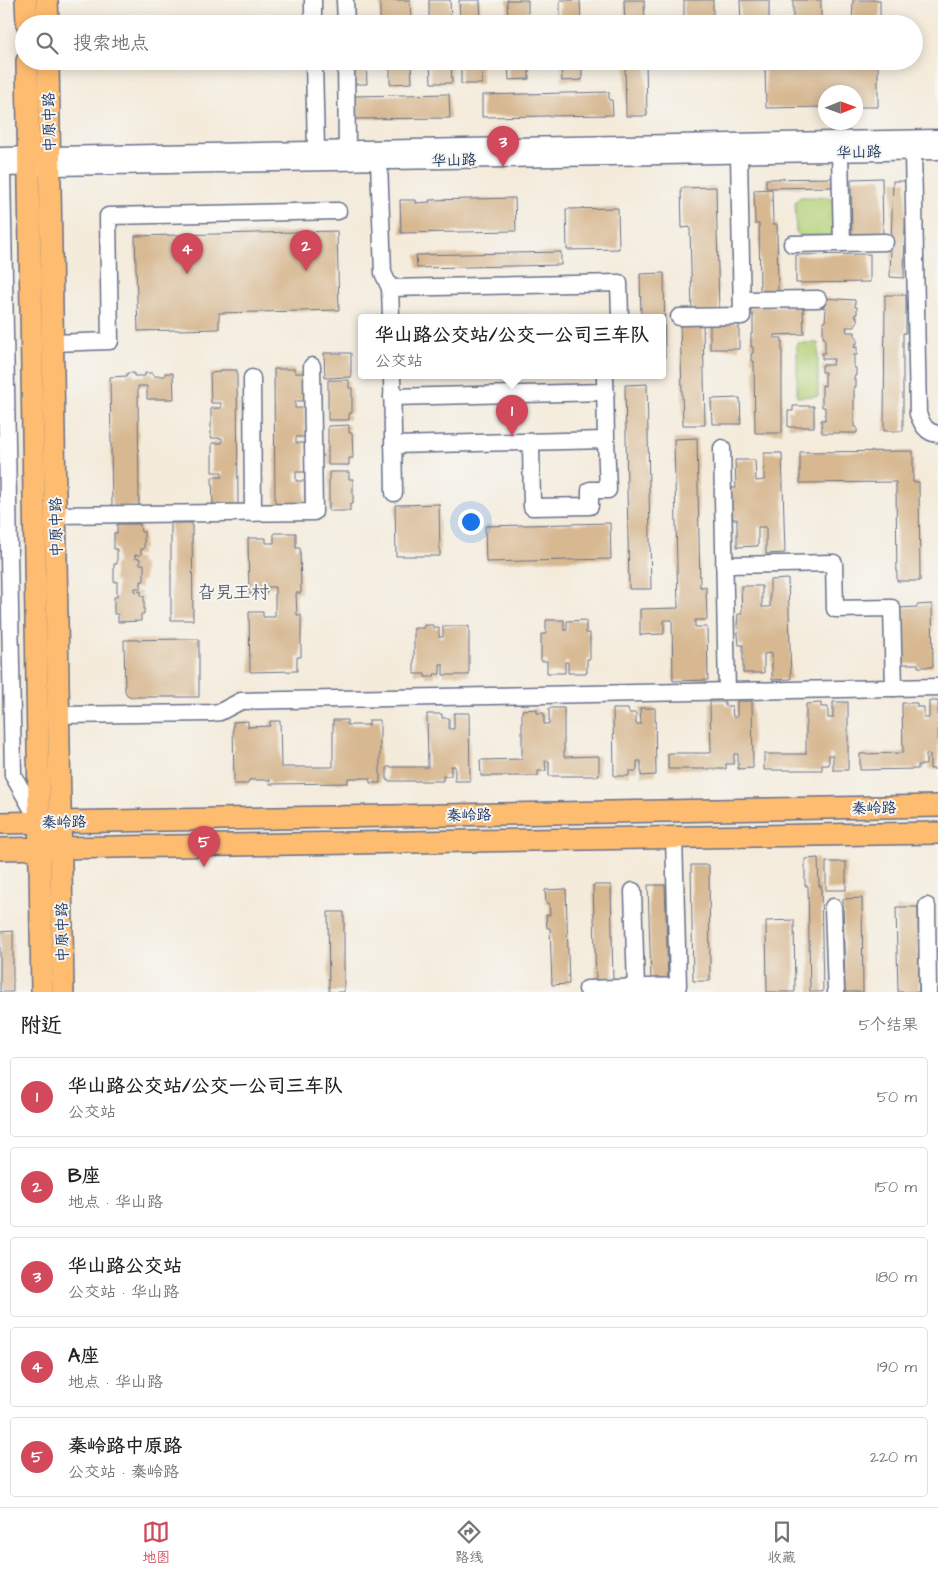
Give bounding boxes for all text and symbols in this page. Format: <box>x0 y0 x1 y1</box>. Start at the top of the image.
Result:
search box <box>15 15 923 70</box>
icon: search <box>33 29 61 57</box>
text: 搜索地点 <box>73 30 149 57</box>
north arrow <box>818 85 863 130</box>
street label: 中原中路 <box>38 92 61 152</box>
pin: 3 <box>487 126 519 167</box>
street label: 华山路 <box>836 142 882 163</box>
street label: 华山路 <box>431 150 477 171</box>
pin: 2 <box>290 230 322 271</box>
pin: 4 <box>171 233 203 274</box>
popup <box>358 314 666 379</box>
text: 华山路公交站/公交一公司三车队 <box>375 322 649 349</box>
text: 公交站 <box>375 350 423 372</box>
pin: 1 <box>496 395 528 436</box>
street label: 中原中路 <box>45 497 68 557</box>
your location <box>458 509 484 535</box>
district label: 旮旯王村 <box>197 580 269 605</box>
street label: 秦岭路 <box>851 798 897 819</box>
street label: 秦岭路 <box>446 805 492 826</box>
street label: 秦岭路 <box>41 812 87 833</box>
pin: 5 <box>188 826 220 867</box>
street label: 中原中路 <box>51 902 74 962</box>
text: 附近 <box>20 1011 62 1040</box>
text: 5个结果 <box>859 1014 918 1036</box>
text: 华山路公交站/公交一公司三车队 <box>68 1073 343 1100</box>
text: 1 <box>36 1086 38 1108</box>
text: 50 m <box>877 1086 917 1108</box>
text: 公交站 <box>68 1101 116 1123</box>
text: B座 <box>68 1163 101 1190</box>
text: 2 <box>32 1176 42 1198</box>
text: 150 m <box>875 1176 917 1198</box>
text: 地点 · 华山路 <box>68 1191 163 1213</box>
text: 华山路公交站 <box>68 1253 182 1280</box>
text: 3 <box>33 1266 41 1288</box>
text: 180 m <box>876 1266 917 1288</box>
text: 公交站 · 华山路 <box>68 1281 179 1303</box>
text: A座 <box>68 1343 99 1370</box>
text: 4 <box>32 1356 42 1378</box>
text: 190 m <box>877 1356 917 1378</box>
text: 地点 · 华山路 <box>68 1371 163 1393</box>
text: 秦岭路中原路 <box>68 1433 182 1460</box>
text: 5 <box>31 1446 43 1468</box>
text: 220 m <box>870 1446 917 1468</box>
text: 公交站 · 秦岭路 <box>68 1461 179 1483</box>
tab: 地图 <box>142 1518 170 1568</box>
tab: 路线 <box>455 1518 483 1568</box>
tab: 收藏 <box>768 1518 796 1568</box>

